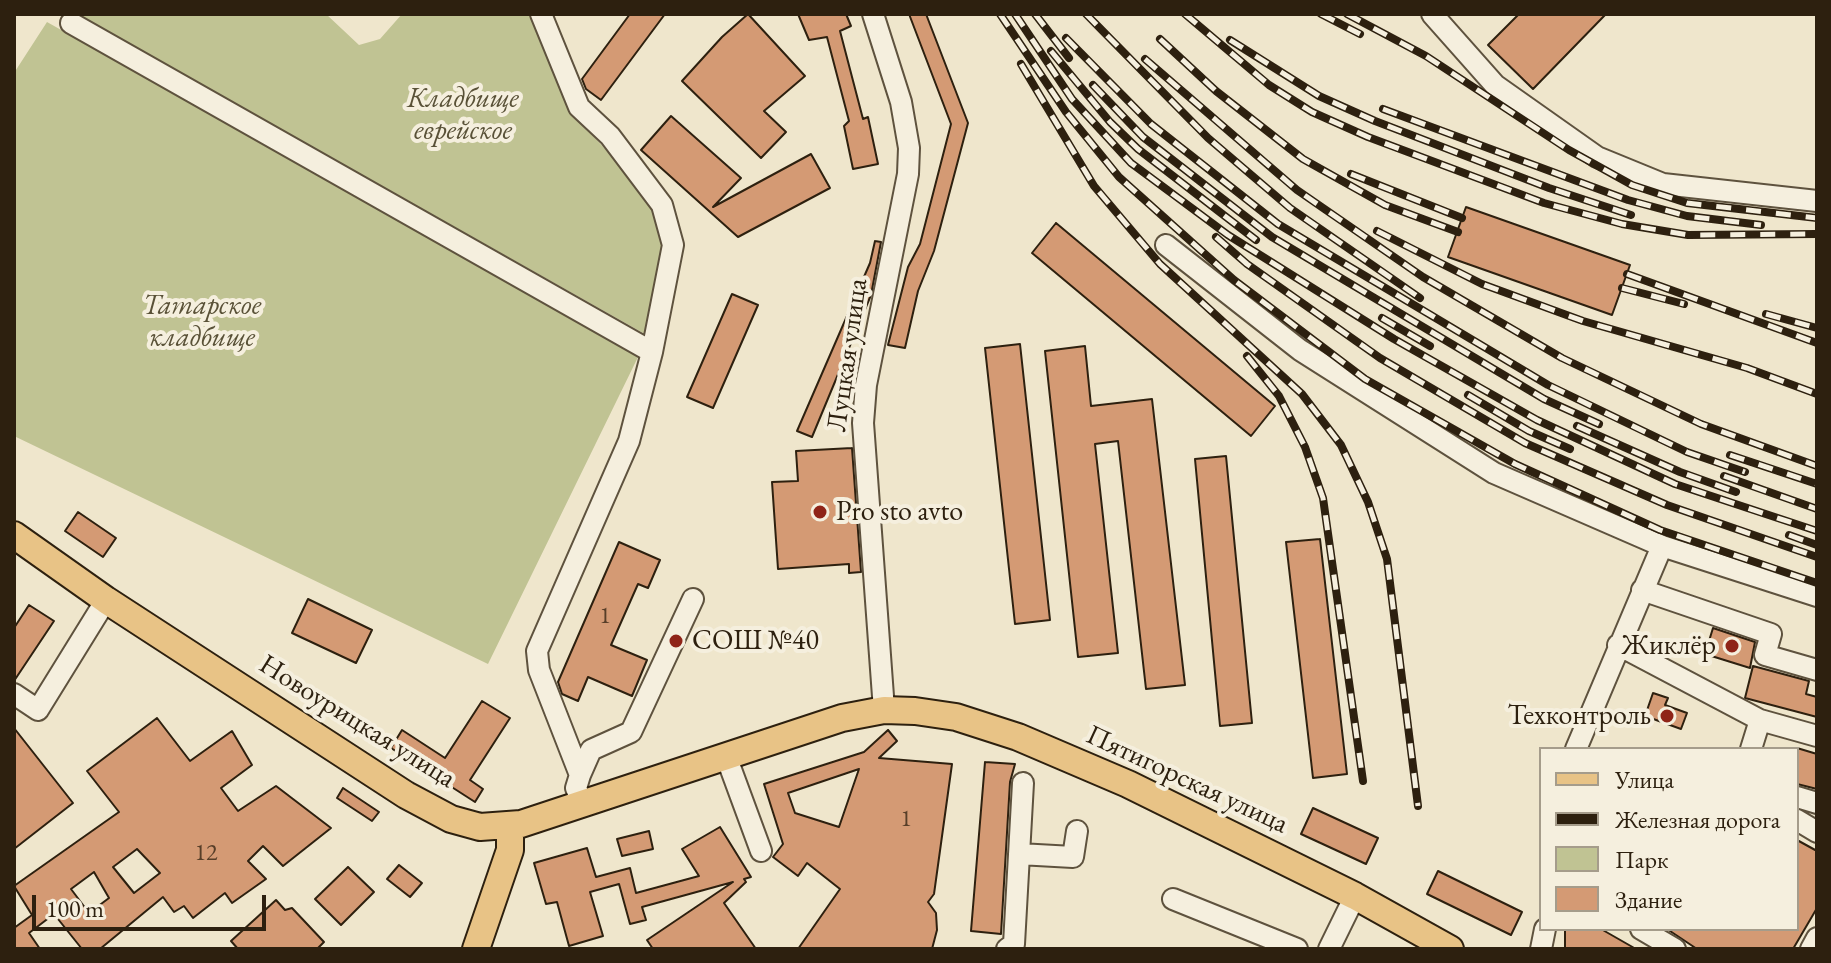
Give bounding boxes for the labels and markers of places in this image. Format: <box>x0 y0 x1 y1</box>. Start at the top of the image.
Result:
place label: Pro sto avto <box>836 495 963 529</box>
marker: Pro sto avto <box>811 503 829 521</box>
place label: СОШ №40 <box>692 624 819 658</box>
place label: Жиклёр <box>1621 629 1716 663</box>
marker: СОШ №40 <box>667 632 685 650</box>
marker: Жиклёр <box>1723 637 1741 655</box>
place label: Техконтроль <box>1507 699 1651 733</box>
marker: Техконтроль <box>1658 707 1676 725</box>

